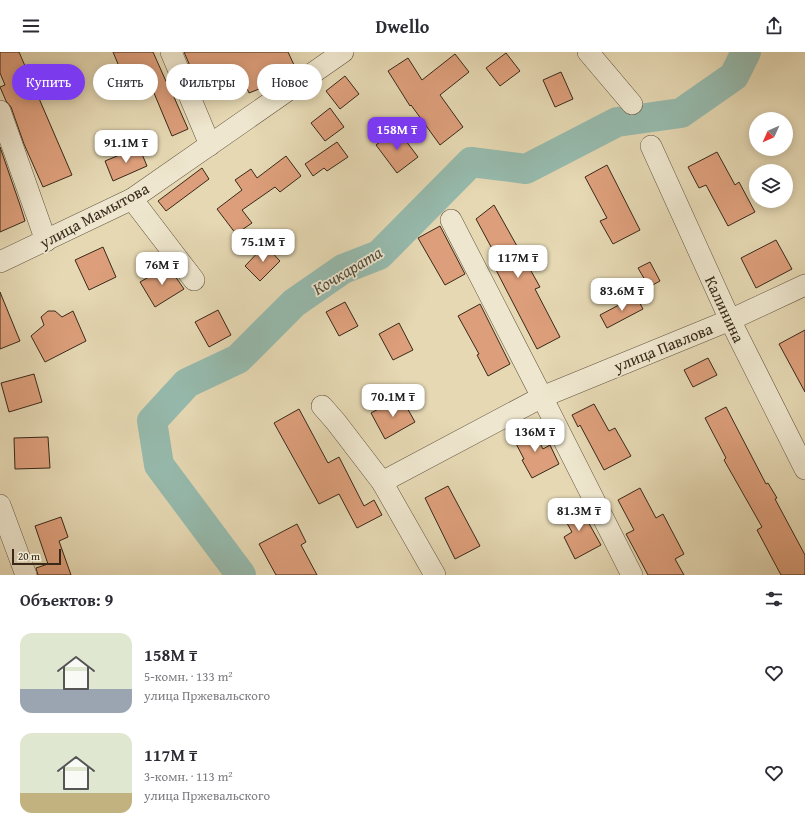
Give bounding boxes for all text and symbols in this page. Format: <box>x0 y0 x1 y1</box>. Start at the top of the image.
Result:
text: Dwello <box>376 13 429 40</box>
icon: menu <box>20 15 42 37</box>
icon: share <box>763 15 785 37</box>
chip: Купить <box>12 64 85 100</box>
chip: Снять <box>93 64 158 100</box>
chip: Фильтры <box>166 64 249 100</box>
chip: Новое <box>257 64 322 100</box>
north arrow <box>749 112 793 156</box>
map controls <box>749 112 793 208</box>
pin: 158M ₸ <box>364 117 430 151</box>
text: 158M ₸ <box>377 120 417 139</box>
pin: 91.1M ₸ <box>89 130 163 164</box>
text: 91.1M ₸ <box>104 133 148 152</box>
button: layers <box>749 164 793 208</box>
street label: улица Мамытова <box>34 176 153 254</box>
pin: 75.1M ₸ <box>226 229 300 263</box>
text: 75.1M ₸ <box>241 232 285 251</box>
water label: Кочкарата <box>307 239 387 301</box>
pin: 117M ₸ <box>485 245 551 279</box>
text: 117M ₸ <box>498 248 538 267</box>
pin: 76M ₸ <box>134 252 190 286</box>
text: 76M ₸ <box>145 255 179 274</box>
street label: Калинина <box>699 272 751 347</box>
pin: 83.6M ₸ <box>585 278 659 312</box>
text: 83.6M ₸ <box>600 281 644 300</box>
street label: улица Павлова <box>609 316 716 378</box>
pin: 70.1M ₸ <box>356 384 430 418</box>
text: 70.1M ₸ <box>371 387 415 406</box>
pin: 136M ₸ <box>502 419 568 453</box>
text: 136M ₸ <box>515 422 555 441</box>
pin: 81.3M ₸ <box>542 498 616 532</box>
text: 81.3M ₸ <box>557 501 601 520</box>
scale bar <box>12 547 61 566</box>
text: 20 m <box>18 548 40 564</box>
text: Объектов: 9 <box>20 587 113 612</box>
icon: filters <box>763 588 785 610</box>
text: 158M ₸ <box>144 642 198 667</box>
icon: home <box>52 649 100 697</box>
icon: heart <box>763 662 785 684</box>
text: 5-комн. · 133 m² <box>144 667 233 686</box>
text: улица Пржевальского <box>144 686 270 705</box>
text: 117M ₸ <box>144 742 198 767</box>
icon: home <box>52 749 100 797</box>
icon: heart <box>763 762 785 784</box>
text: 3-комн. · 113 m² <box>144 767 233 786</box>
text: улица Пржевальского <box>144 786 270 805</box>

